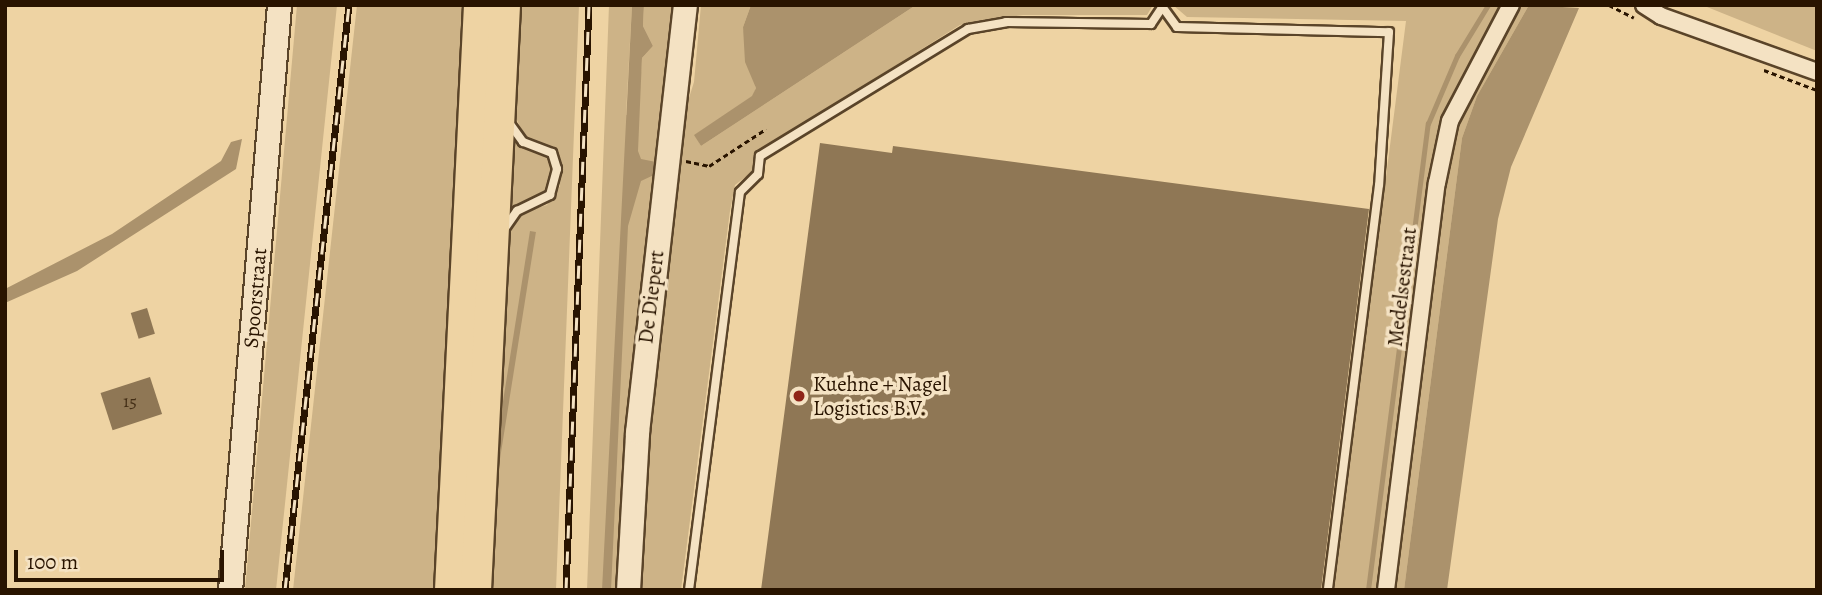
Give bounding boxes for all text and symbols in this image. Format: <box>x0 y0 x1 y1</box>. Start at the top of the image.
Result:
street label: Medelsestraat <box>1382 226 1422 348</box>
street label: Spoorstraat <box>238 247 272 349</box>
street label: De Diepert <box>633 249 669 345</box>
place label: Kuehne + Nagel Logistics B.V. <box>813 371 947 421</box>
marker: Kuehne + Nagel Logistics B.V. <box>791 388 807 404</box>
house number: 15 <box>123 390 137 412</box>
scale bar <box>18 536 228 580</box>
text: 100 m <box>27 548 78 576</box>

